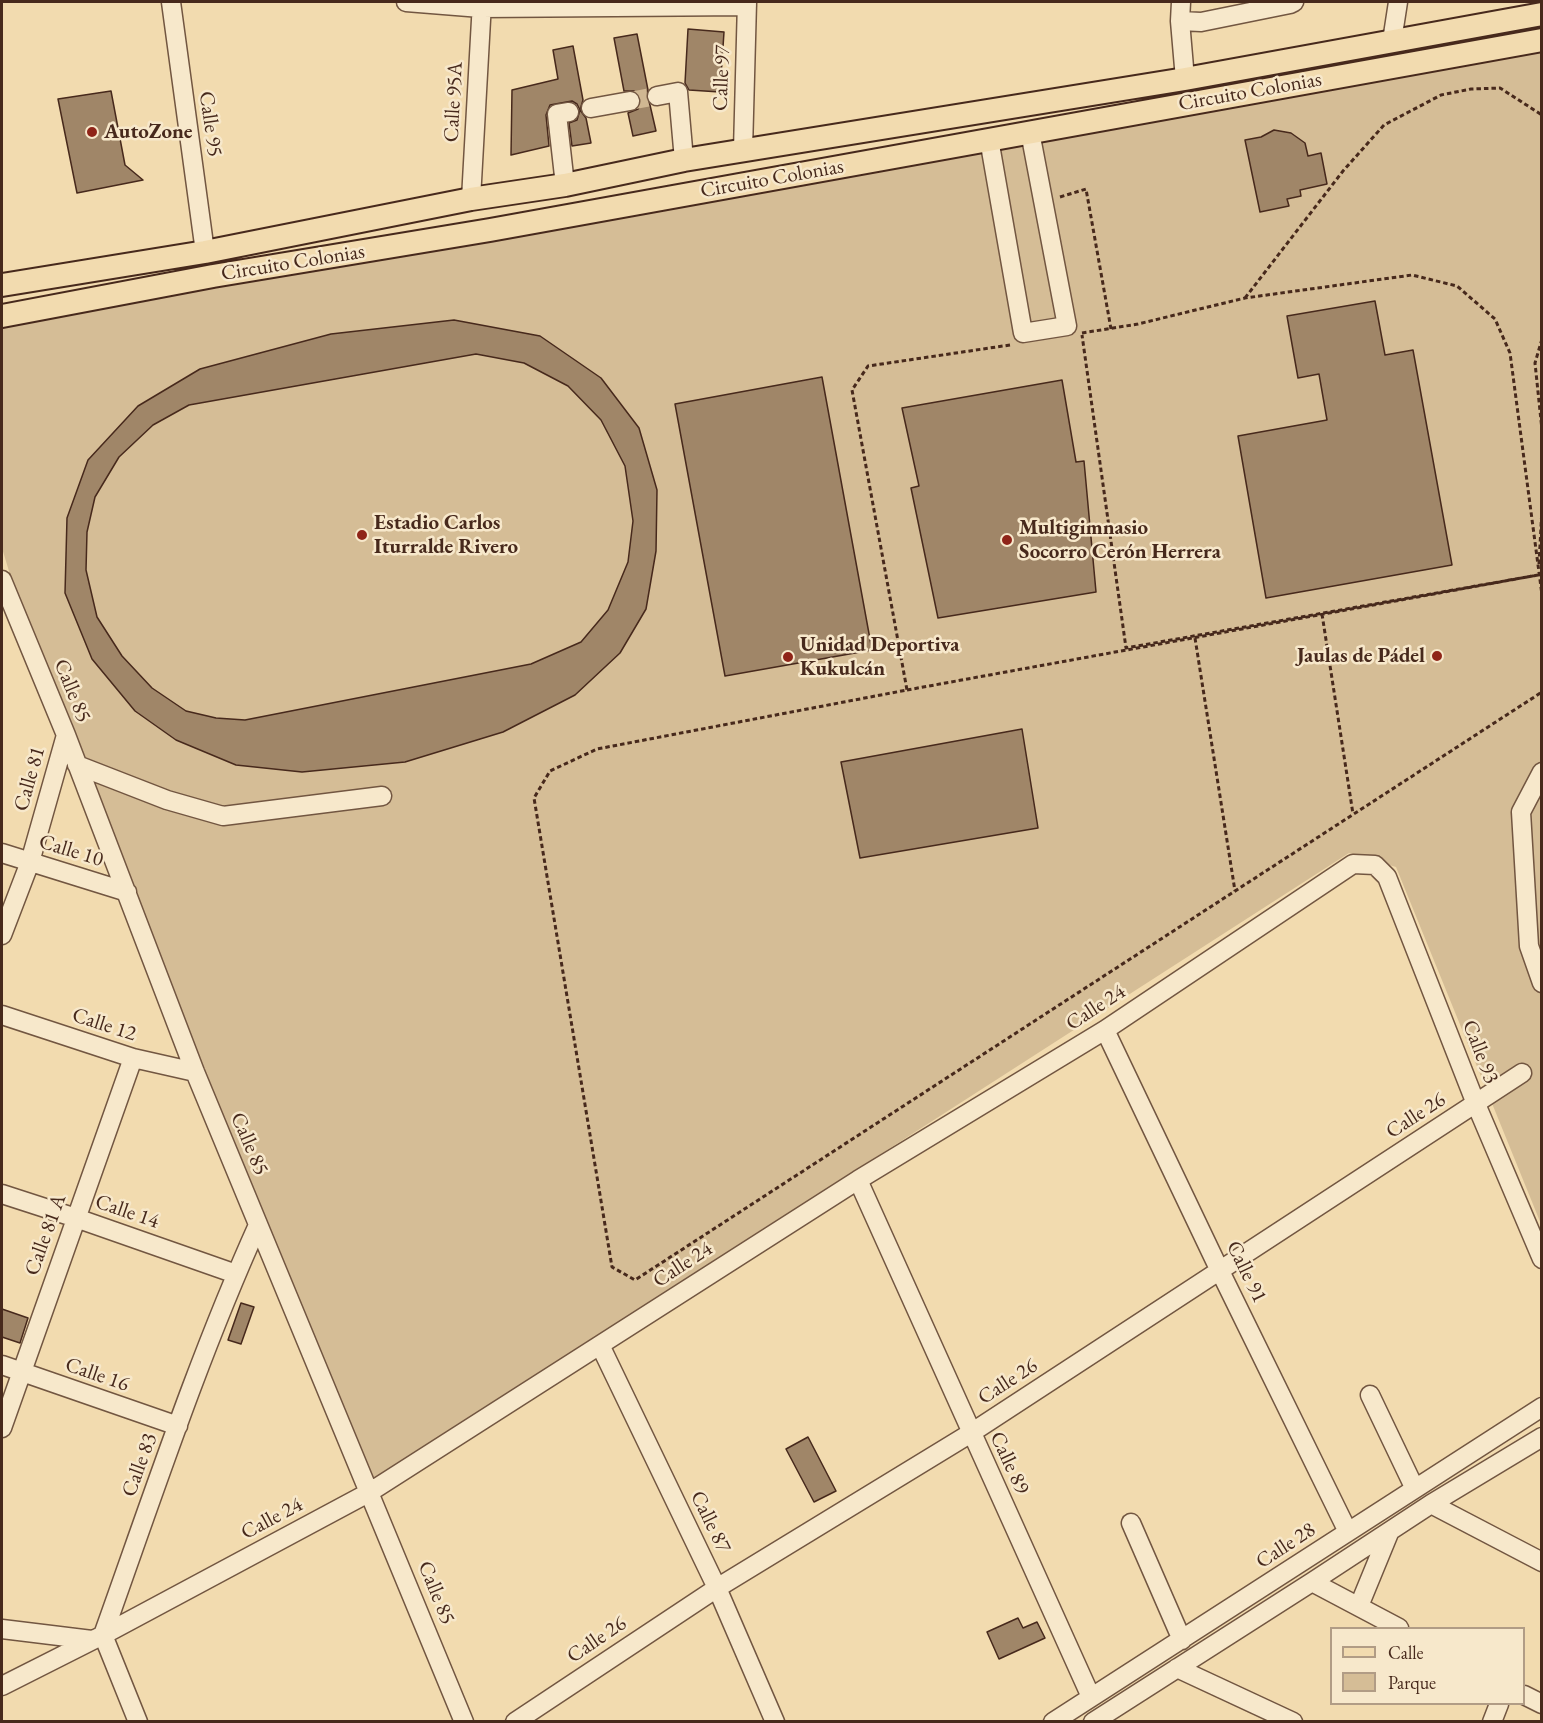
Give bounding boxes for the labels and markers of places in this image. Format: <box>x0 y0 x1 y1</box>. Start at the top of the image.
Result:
place label: AutoZone <box>104 119 193 145</box>
marker: AutoZone <box>85 125 99 139</box>
place label: Estadio Carlos Iturralde Rivero <box>374 510 518 560</box>
place label: Multigimnasio Socorro Cerón Herrera <box>1019 515 1221 565</box>
marker: Estadio Carlos Iturralde Rivero <box>355 528 369 542</box>
marker: Multigimnasio Socorro Cerón Herrera <box>1000 533 1014 547</box>
place label: Unidad Deportiva Kukulcán <box>800 632 959 682</box>
place label: Jaulas de Pádel <box>1297 643 1425 669</box>
marker: Jaulas de Pádel <box>1430 649 1444 663</box>
marker: Unidad Deportiva Kukulcán <box>781 650 795 664</box>

